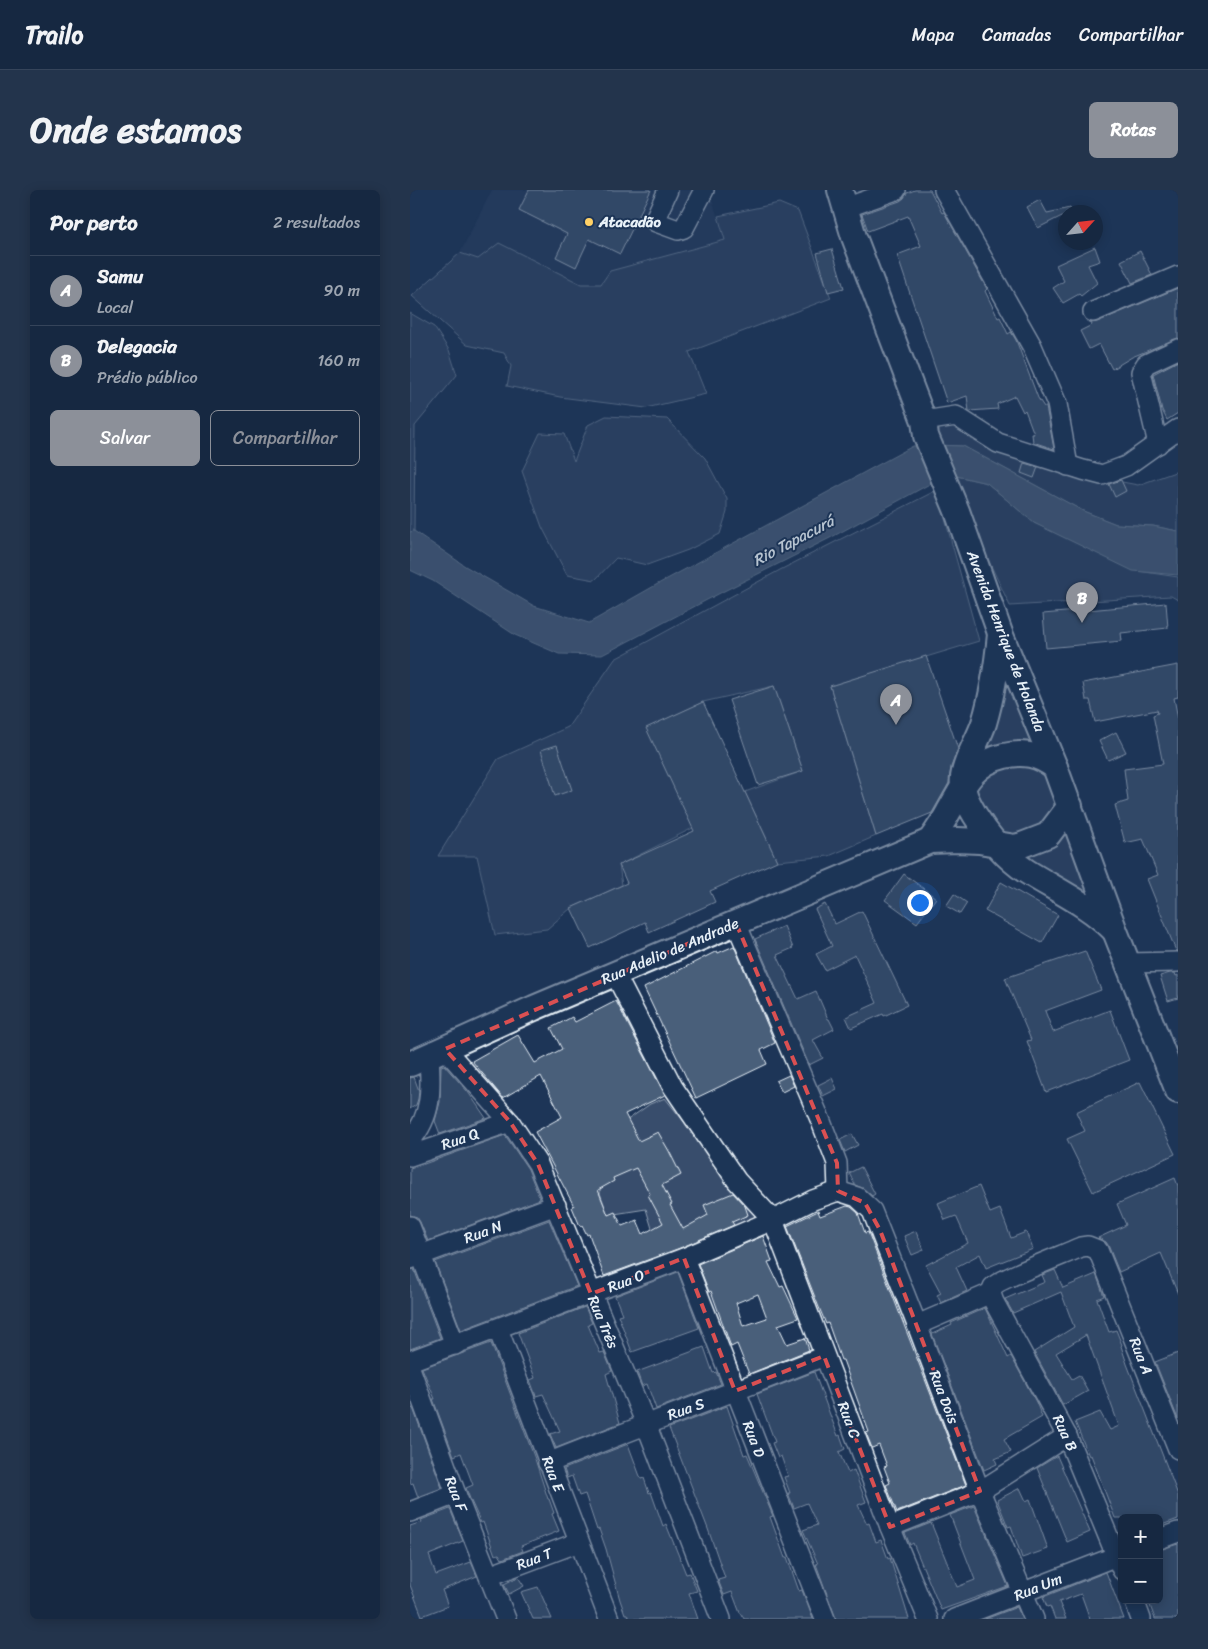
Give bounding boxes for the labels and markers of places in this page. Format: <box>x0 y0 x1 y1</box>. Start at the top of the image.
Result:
place label: Atacadão <box>598 209 661 235</box>
marker: Atacadão <box>583 216 595 228</box>
pin: B <box>1066 582 1098 623</box>
pin: A <box>880 684 912 725</box>

